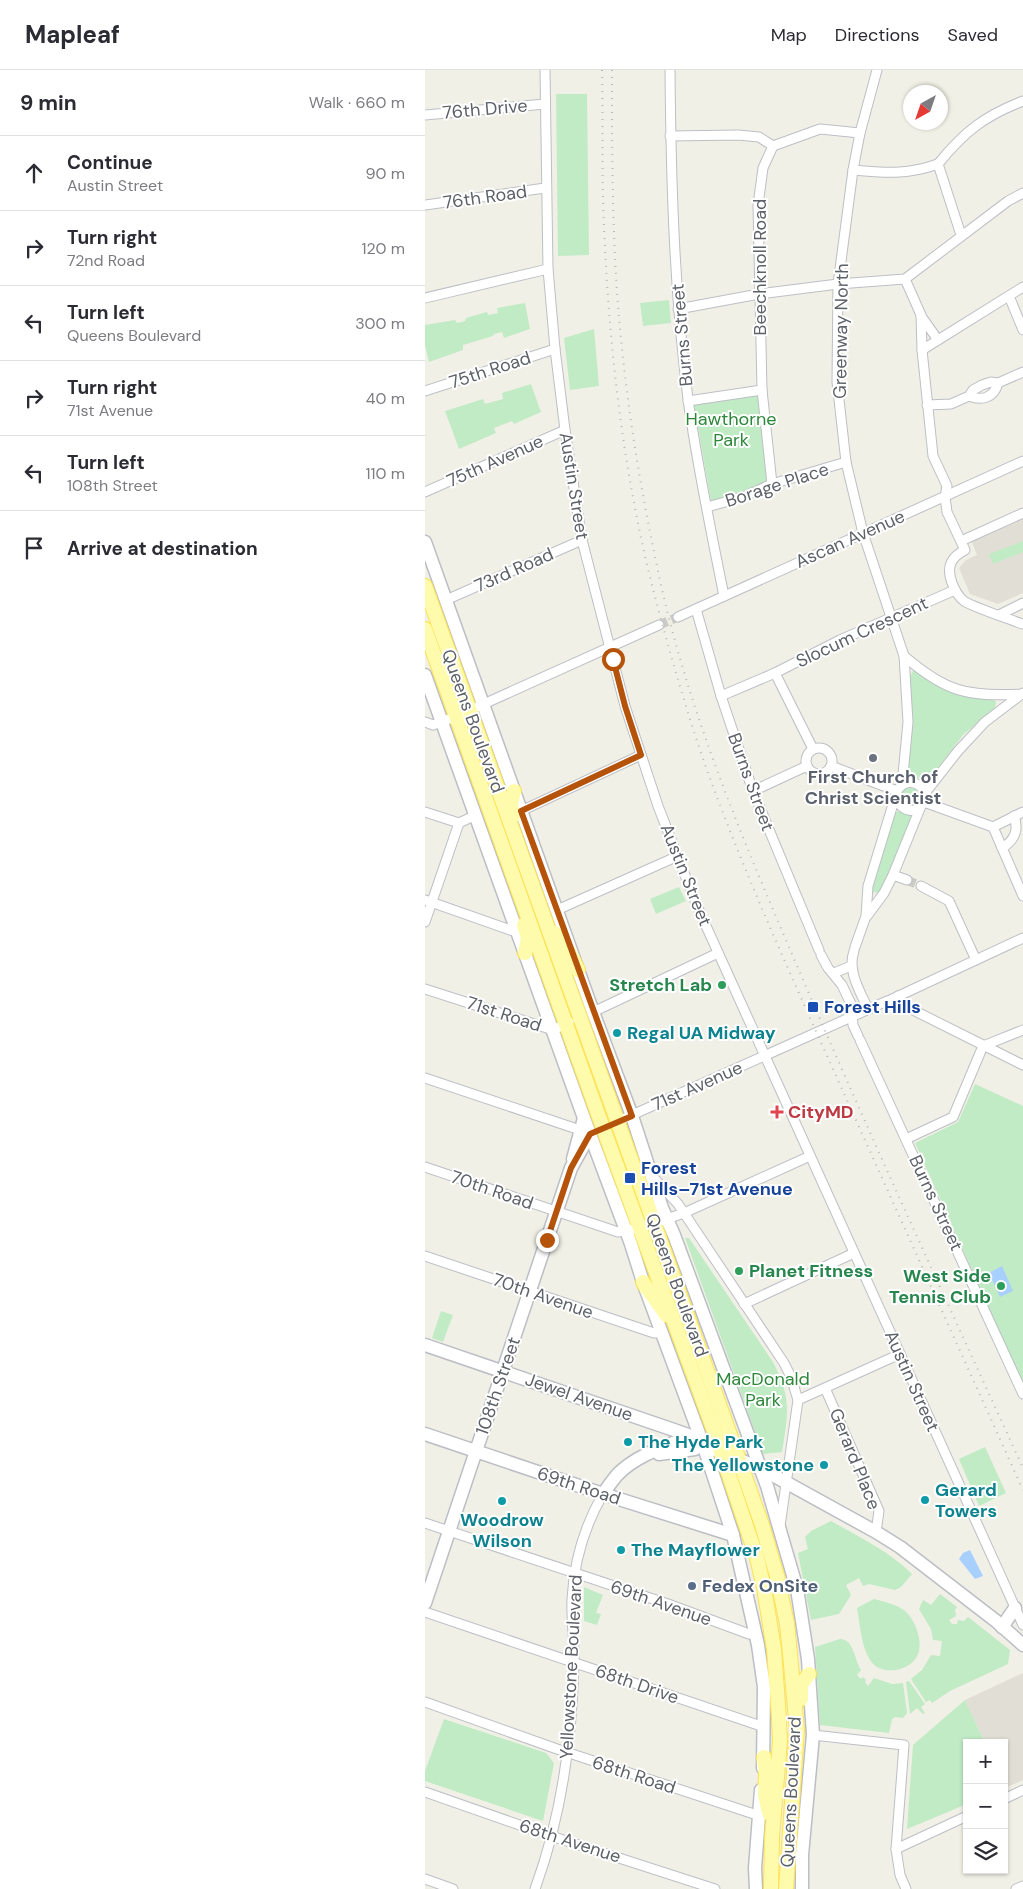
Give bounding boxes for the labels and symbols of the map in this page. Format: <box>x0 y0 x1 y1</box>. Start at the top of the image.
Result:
north arrow <box>903 85 948 130</box>
street label: 76th Drive <box>441 93 529 125</box>
street label: 76th Road <box>441 179 529 215</box>
street label: Beechknoll Road <box>748 199 772 335</box>
street label: Greenway North <box>828 263 854 399</box>
street label: Burns Street <box>666 283 698 387</box>
street label: 75th Road <box>446 346 534 394</box>
park label: Hawthorne Park <box>686 407 776 452</box>
street label: 75th Avenue <box>443 429 547 493</box>
street label: Austin Street <box>554 431 594 541</box>
street label: Borage Place <box>722 457 832 513</box>
street label: Ascan Avenue <box>792 504 908 574</box>
street label: 73rd Road <box>471 542 557 598</box>
street label: Slocum Crescent <box>792 591 932 673</box>
street label: Queens Boulevard <box>436 646 510 796</box>
route start <box>602 648 625 671</box>
street label: Burns Street <box>722 730 780 834</box>
marker: First Church of Christ Scientist <box>867 752 879 764</box>
place label: First Church of Christ Scientist <box>805 765 941 810</box>
street label: Austin Street <box>655 820 717 930</box>
place label: Stretch Lab <box>609 973 712 997</box>
marker: Stretch Lab <box>716 979 728 991</box>
street label: 71st Road <box>463 991 545 1037</box>
place label: Forest Hills <box>824 995 921 1019</box>
marker: Forest Hills <box>806 1000 820 1014</box>
place label: Regal UA Midway <box>627 1021 776 1045</box>
marker: Regal UA Midway <box>611 1027 623 1039</box>
street label: 71st Avenue <box>648 1055 746 1117</box>
place label: CityMD <box>788 1100 854 1124</box>
marker: CityMD <box>770 1105 784 1119</box>
street label: Burns Street <box>903 1151 969 1255</box>
place label: Forest Hills–71st Avenue <box>641 1156 793 1201</box>
street label: 70th Road <box>448 1165 536 1215</box>
marker: Forest Hills–71st Avenue <box>623 1171 637 1185</box>
street label: Queens Boulevard <box>640 1210 714 1360</box>
route end <box>536 1229 559 1252</box>
place label: Planet Fitness <box>749 1259 873 1283</box>
place label: West Side Tennis Club <box>889 1264 991 1309</box>
marker: Planet Fitness <box>733 1265 745 1277</box>
street label: 70th Avenue <box>489 1268 597 1324</box>
marker: West Side Tennis Club <box>995 1280 1007 1292</box>
street label: Austin Street <box>879 1327 945 1435</box>
street label: 108th Street <box>470 1334 526 1438</box>
street label: Jewel Avenue <box>522 1367 636 1427</box>
park label: MacDonald Park <box>716 1367 810 1412</box>
street label: Gerard Place <box>824 1405 886 1513</box>
place label: The Hyde Park <box>638 1430 764 1454</box>
marker: The Hyde Park <box>622 1436 634 1448</box>
place label: The Yellowstone <box>672 1453 814 1477</box>
marker: The Yellowstone <box>818 1459 830 1471</box>
street label: 69th Road <box>534 1461 624 1511</box>
place label: Gerard Towers <box>935 1478 997 1523</box>
marker: Gerard Towers <box>919 1494 931 1506</box>
marker: Woodrow Wilson <box>496 1495 508 1507</box>
place label: Woodrow Wilson <box>460 1508 544 1553</box>
place label: The Mayflower <box>631 1538 760 1562</box>
marker: The Mayflower <box>615 1544 627 1556</box>
street label: Yellowstone Boulevard <box>554 1574 588 1760</box>
street label: 69th Avenue <box>607 1574 715 1632</box>
place label: Fedex OnSite <box>702 1574 818 1598</box>
marker: Fedex OnSite <box>686 1580 698 1592</box>
street label: 68th Drive <box>592 1658 682 1710</box>
street label: Queens Boulevard <box>775 1716 807 1868</box>
street label: 68th Road <box>589 1750 679 1800</box>
street label: 68th Avenue <box>516 1813 624 1869</box>

